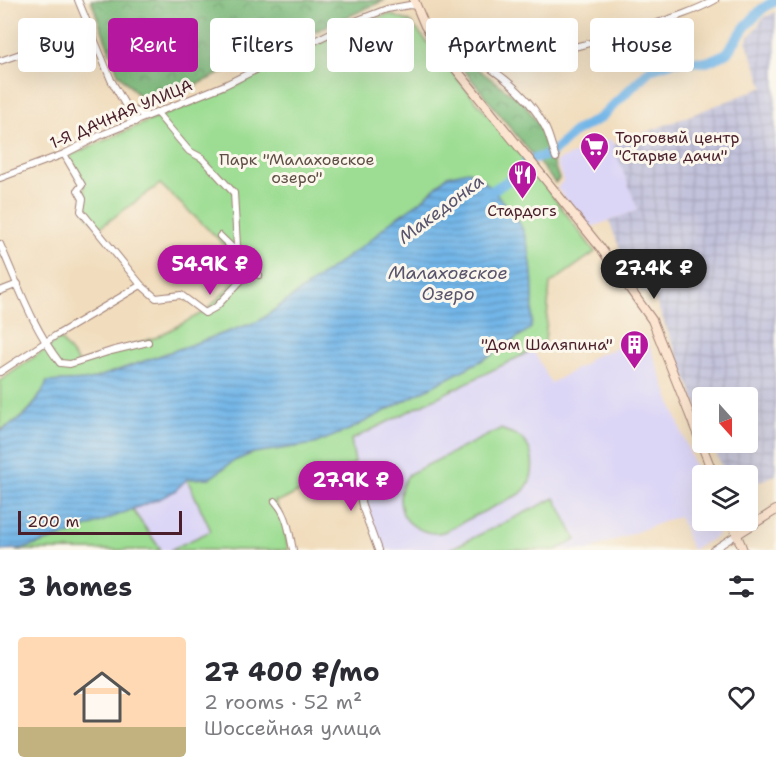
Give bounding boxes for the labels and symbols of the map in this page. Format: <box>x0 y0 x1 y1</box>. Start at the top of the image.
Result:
street label: 1-Я ДАЧНАЯ УЛИЦА <box>46 74 196 154</box>
place label: Торговый центр "Старые дачи" <box>615 127 739 166</box>
supermarket icon: Торговый центр "Старые дачи" <box>578 130 610 172</box>
park label: Парк "Малаховское озеро" <box>219 149 375 188</box>
restaurant icon: Стардогs <box>506 158 538 200</box>
water label: Македонка <box>393 169 489 249</box>
place label: Стардогs <box>487 200 557 221</box>
pin: 54.9K ₽ <box>155 245 265 296</box>
pin: 27.4K ₽ <box>599 249 709 300</box>
water label: Малаховское Озеро <box>388 261 508 306</box>
building icon: "Дом Шаляпина" <box>618 328 650 370</box>
place label: "Дом Шаляпина" <box>481 334 613 355</box>
north arrow <box>692 387 758 453</box>
pin: 27.9K ₽ <box>296 461 406 512</box>
scale bar <box>18 508 182 536</box>

